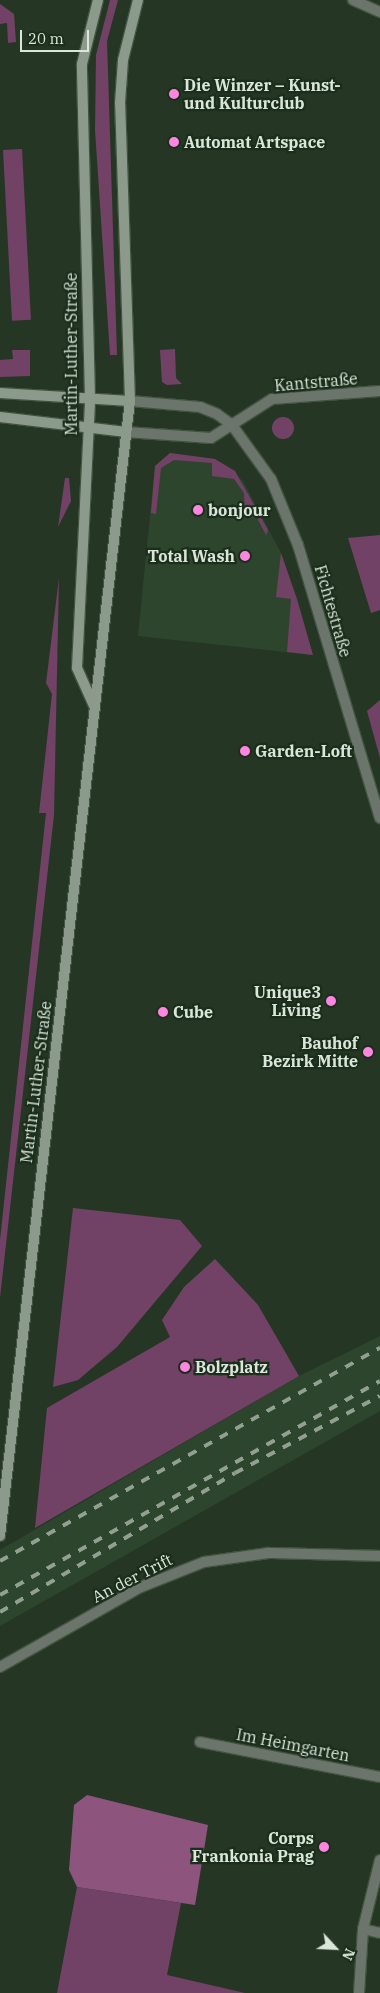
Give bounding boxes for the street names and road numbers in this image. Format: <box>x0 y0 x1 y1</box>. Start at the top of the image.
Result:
street label: Martin-Luther-Straße <box>61 272 81 436</box>
street label: Kantstraße <box>273 369 359 395</box>
street label: Fichtestraße <box>311 563 355 659</box>
street label: Martin-Luther-Straße <box>17 1000 55 1164</box>
street label: An der Trift <box>89 1550 175 1606</box>
street label: Im Heimgarten <box>235 1725 351 1765</box>

